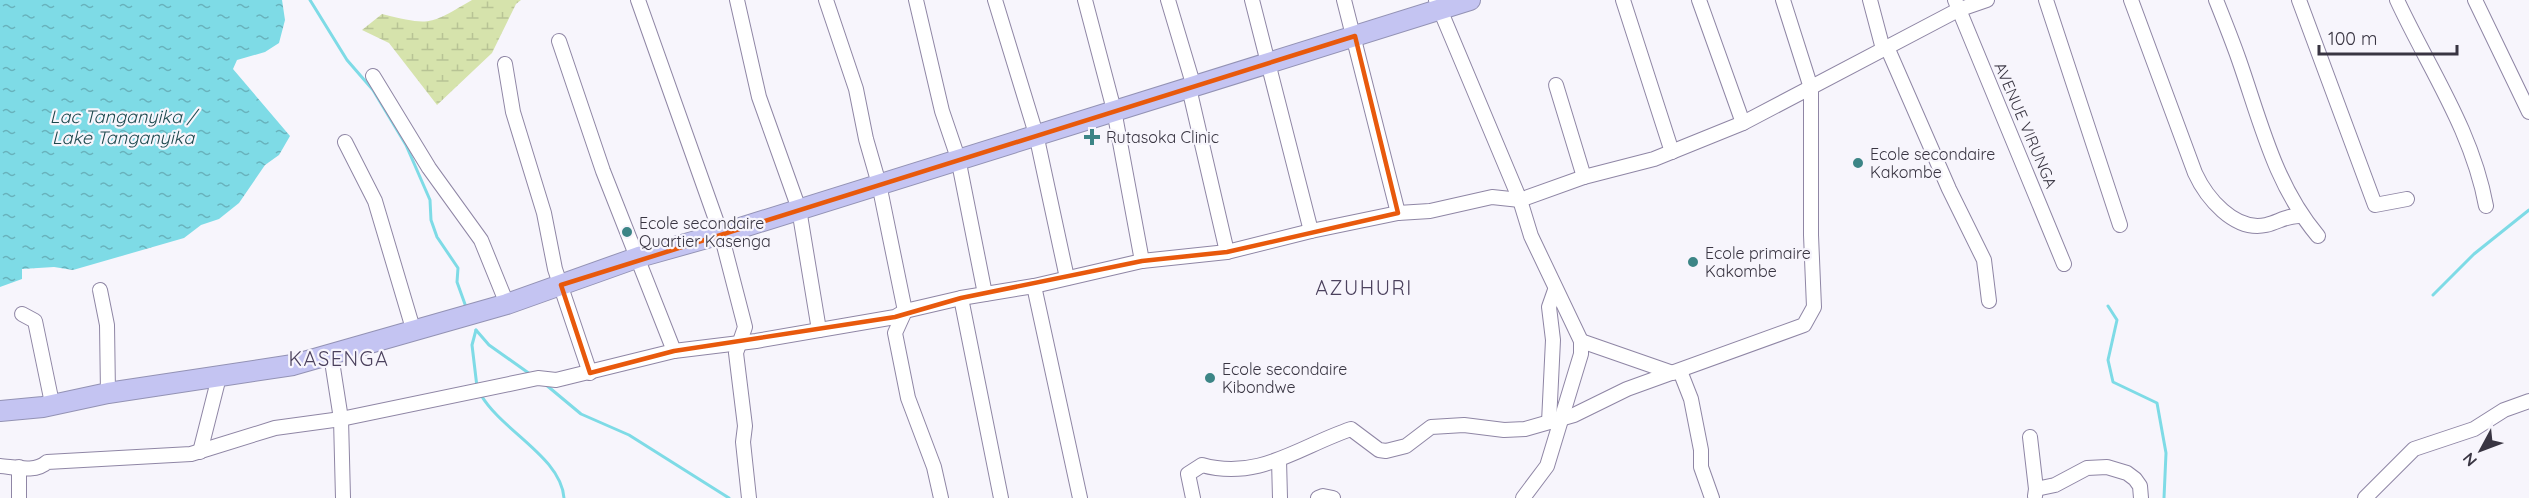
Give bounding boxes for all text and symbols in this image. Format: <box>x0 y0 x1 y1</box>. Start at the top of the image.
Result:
scale bar <box>2319 18 2457 56</box>
text: 100 m <box>2328 27 2377 50</box>
street label: AVENUE VIRUNGA <box>1990 59 2062 191</box>
water label: Lac Tanganyika / Lake Tanganyika <box>50 105 200 149</box>
place label: Rutasoka Clinic <box>1106 127 1219 147</box>
marker: Rutasoka Clinic <box>1083 128 1101 146</box>
place label: Ecole secondaire Kakombe <box>1870 144 1995 182</box>
marker: Ecole secondaire Kakombe <box>1851 156 1865 170</box>
place label: Ecole secondaire Quartier Kasenga <box>639 213 771 251</box>
marker: Ecole secondaire Quartier Kasenga <box>620 225 634 239</box>
place label: Ecole primaire Kakombe <box>1705 243 1811 281</box>
marker: Ecole primaire Kakombe <box>1686 255 1700 269</box>
district label: AZUHURI <box>1315 275 1413 300</box>
district label: KASENGA <box>289 346 389 371</box>
place label: Ecole secondaire Kibondwe <box>1222 359 1347 397</box>
marker: Ecole secondaire Kibondwe <box>1203 371 1217 385</box>
north arrow <box>2451 420 2511 480</box>
text: N <box>2458 449 2481 471</box>

